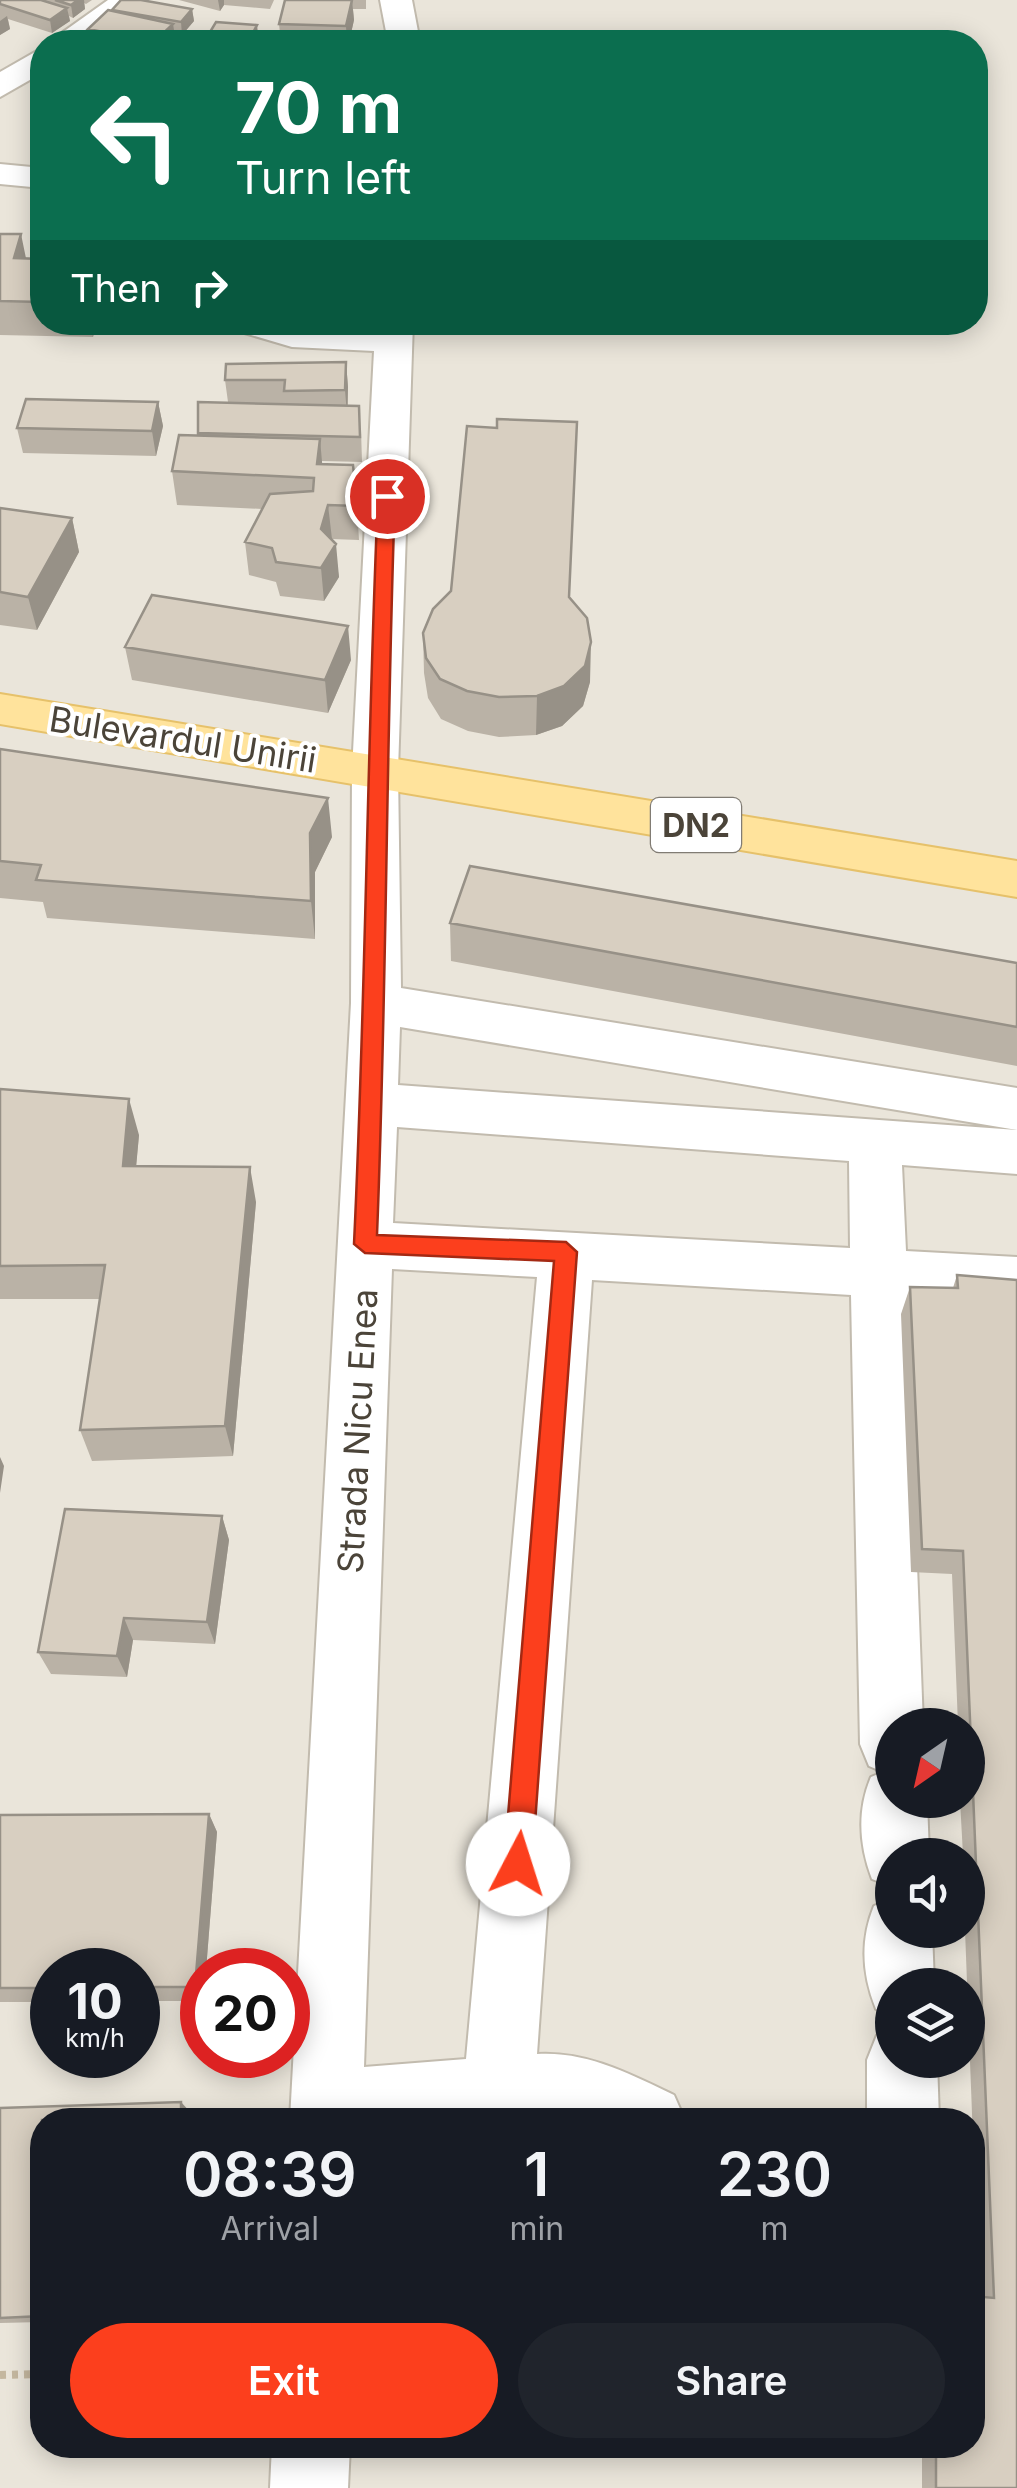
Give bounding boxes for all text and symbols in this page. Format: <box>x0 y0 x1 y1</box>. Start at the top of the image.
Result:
text: 70 m <box>235 65 402 150</box>
icon: left <box>70 70 200 200</box>
text: Turn left <box>235 150 411 205</box>
icon: right <box>182 260 237 315</box>
text: Then <box>70 265 162 311</box>
pin <box>345 454 430 539</box>
icon: arrive <box>360 469 415 524</box>
street label: Bulevardul Unirii <box>46 697 320 781</box>
road number: DN2 <box>651 798 741 852</box>
street label: Strada Nicu Enea <box>329 1288 385 1574</box>
north arrow <box>875 1708 985 1818</box>
map controls <box>875 1708 985 2078</box>
position arrow <box>466 1812 570 1916</box>
button: sound <box>875 1838 985 1948</box>
speed limit sign: 20 <box>180 1948 310 2078</box>
button: layers <box>875 1968 985 2078</box>
text: 10 <box>67 1971 123 2031</box>
text: km/h <box>65 2023 125 2053</box>
text: 08:39 <box>183 2138 357 2210</box>
text: 1 <box>524 2138 549 2210</box>
text: 230 <box>717 2138 832 2210</box>
text: Arrival <box>220 2209 319 2248</box>
text: min <box>509 2209 564 2248</box>
text: m <box>761 2209 789 2248</box>
button: Exit <box>70 2323 498 2438</box>
button: Share <box>518 2323 945 2438</box>

